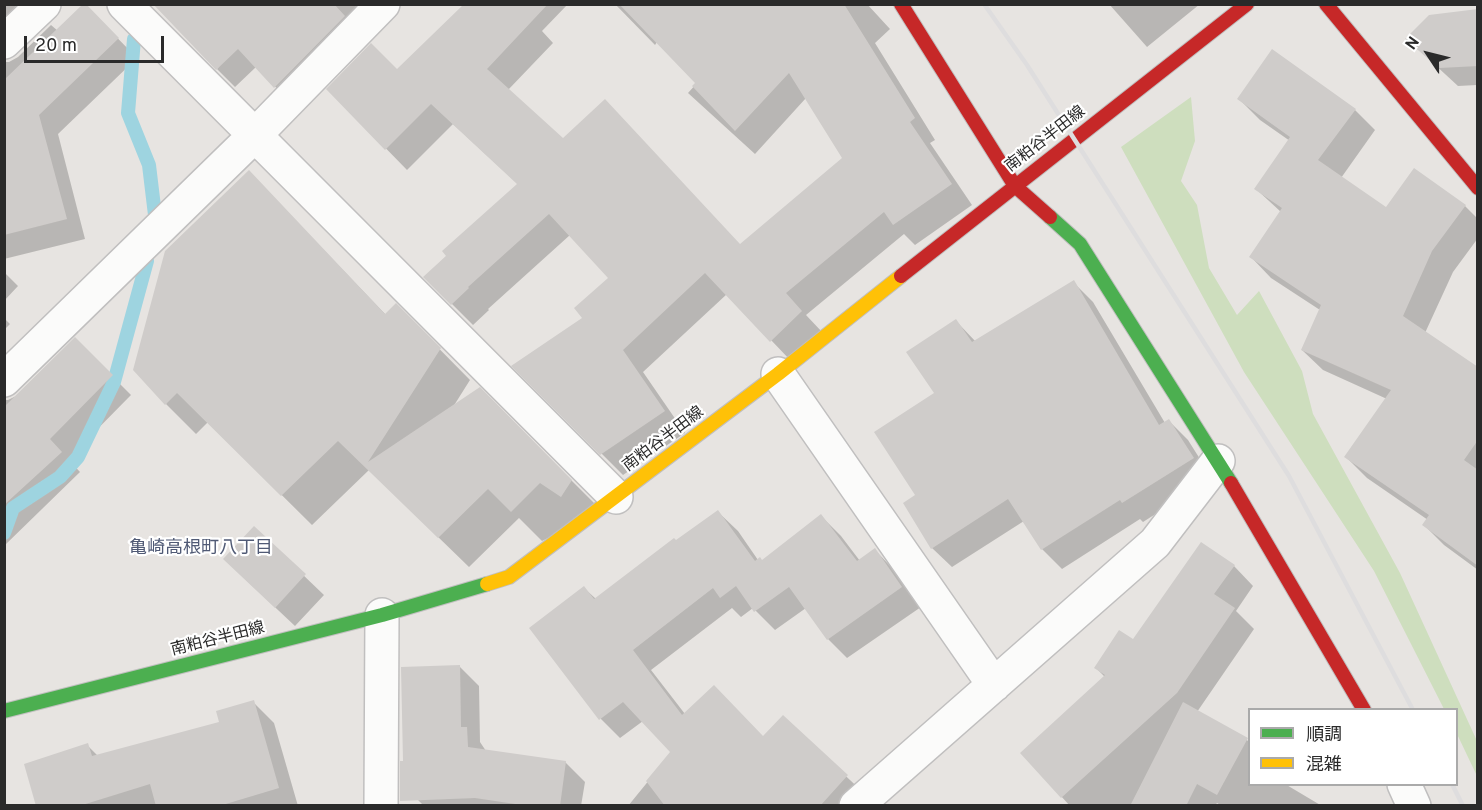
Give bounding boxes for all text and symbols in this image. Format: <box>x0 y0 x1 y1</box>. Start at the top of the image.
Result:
scale bar <box>27 24 166 62</box>
north arrow <box>1398 24 1458 84</box>
text: N <box>1402 33 1425 54</box>
text: 20 m <box>35 35 77 58</box>
street label: 南粕谷半田線 <box>1002 103 1090 177</box>
street label: 南粕谷半田線 <box>620 403 708 477</box>
district label: 亀崎高根町八丁目 <box>129 538 273 560</box>
street label: 南粕谷半田線 <box>169 619 267 661</box>
legend <box>1248 708 1458 786</box>
text: 順調 <box>1306 724 1342 747</box>
text: 混雑 <box>1306 754 1342 777</box>

